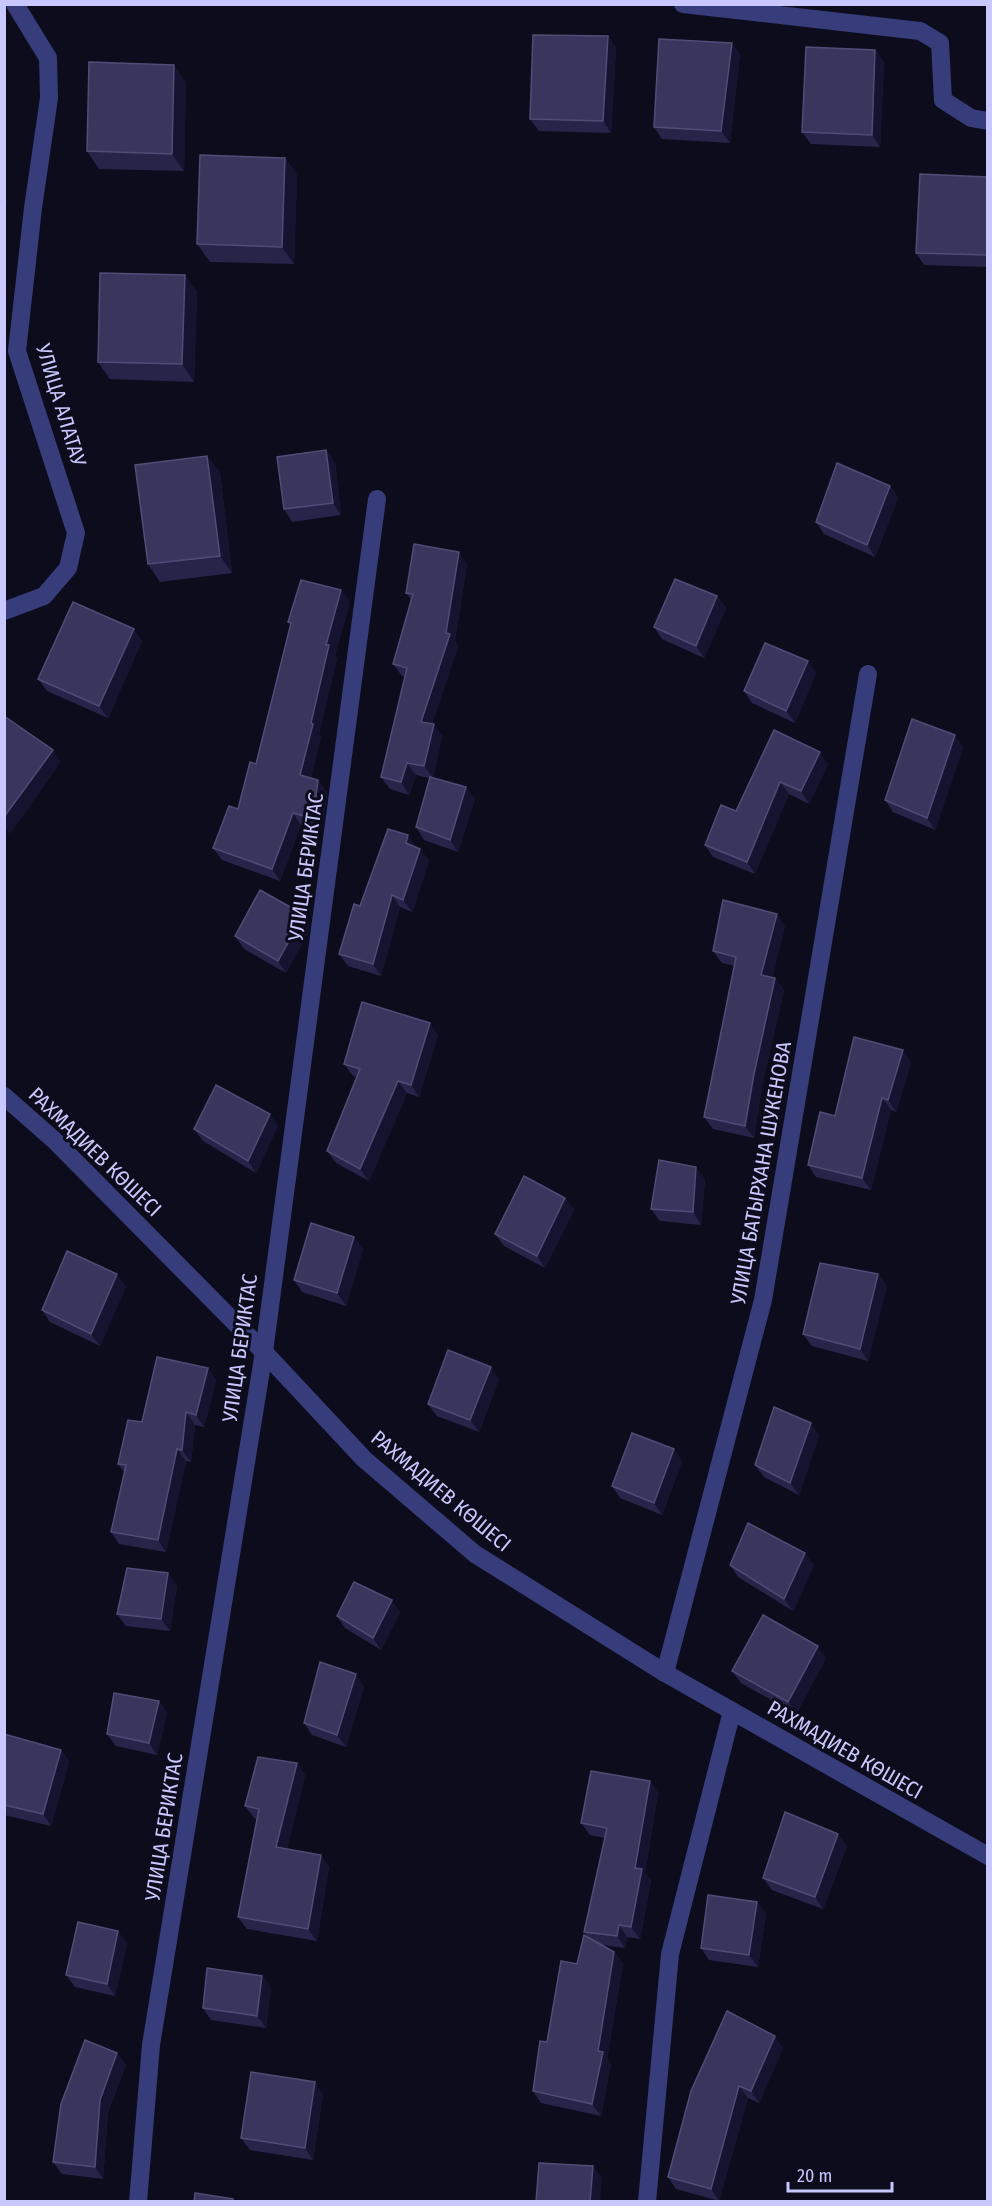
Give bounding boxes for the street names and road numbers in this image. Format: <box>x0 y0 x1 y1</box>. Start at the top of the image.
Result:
street label: УЛИЦА АЛАТАУ <box>30 340 92 470</box>
street label: УЛИЦА БЕРИКТАС <box>283 791 329 944</box>
street label: УЛИЦА БАТЫРХАНА ШУКЕНОВА <box>725 1039 797 1308</box>
street label: РАХМАДИЕВ КӨШЕСІ <box>23 1082 167 1222</box>
street label: УЛИЦА БЕРИКТАС <box>217 1272 263 1425</box>
street label: РАХМАДИЕВ КӨШЕСІ <box>366 1425 516 1557</box>
street label: РАХМАДИЕВ КӨШЕСІ <box>763 1695 927 1805</box>
street label: УЛИЦА БЕРИКТАС <box>139 1751 189 1904</box>

